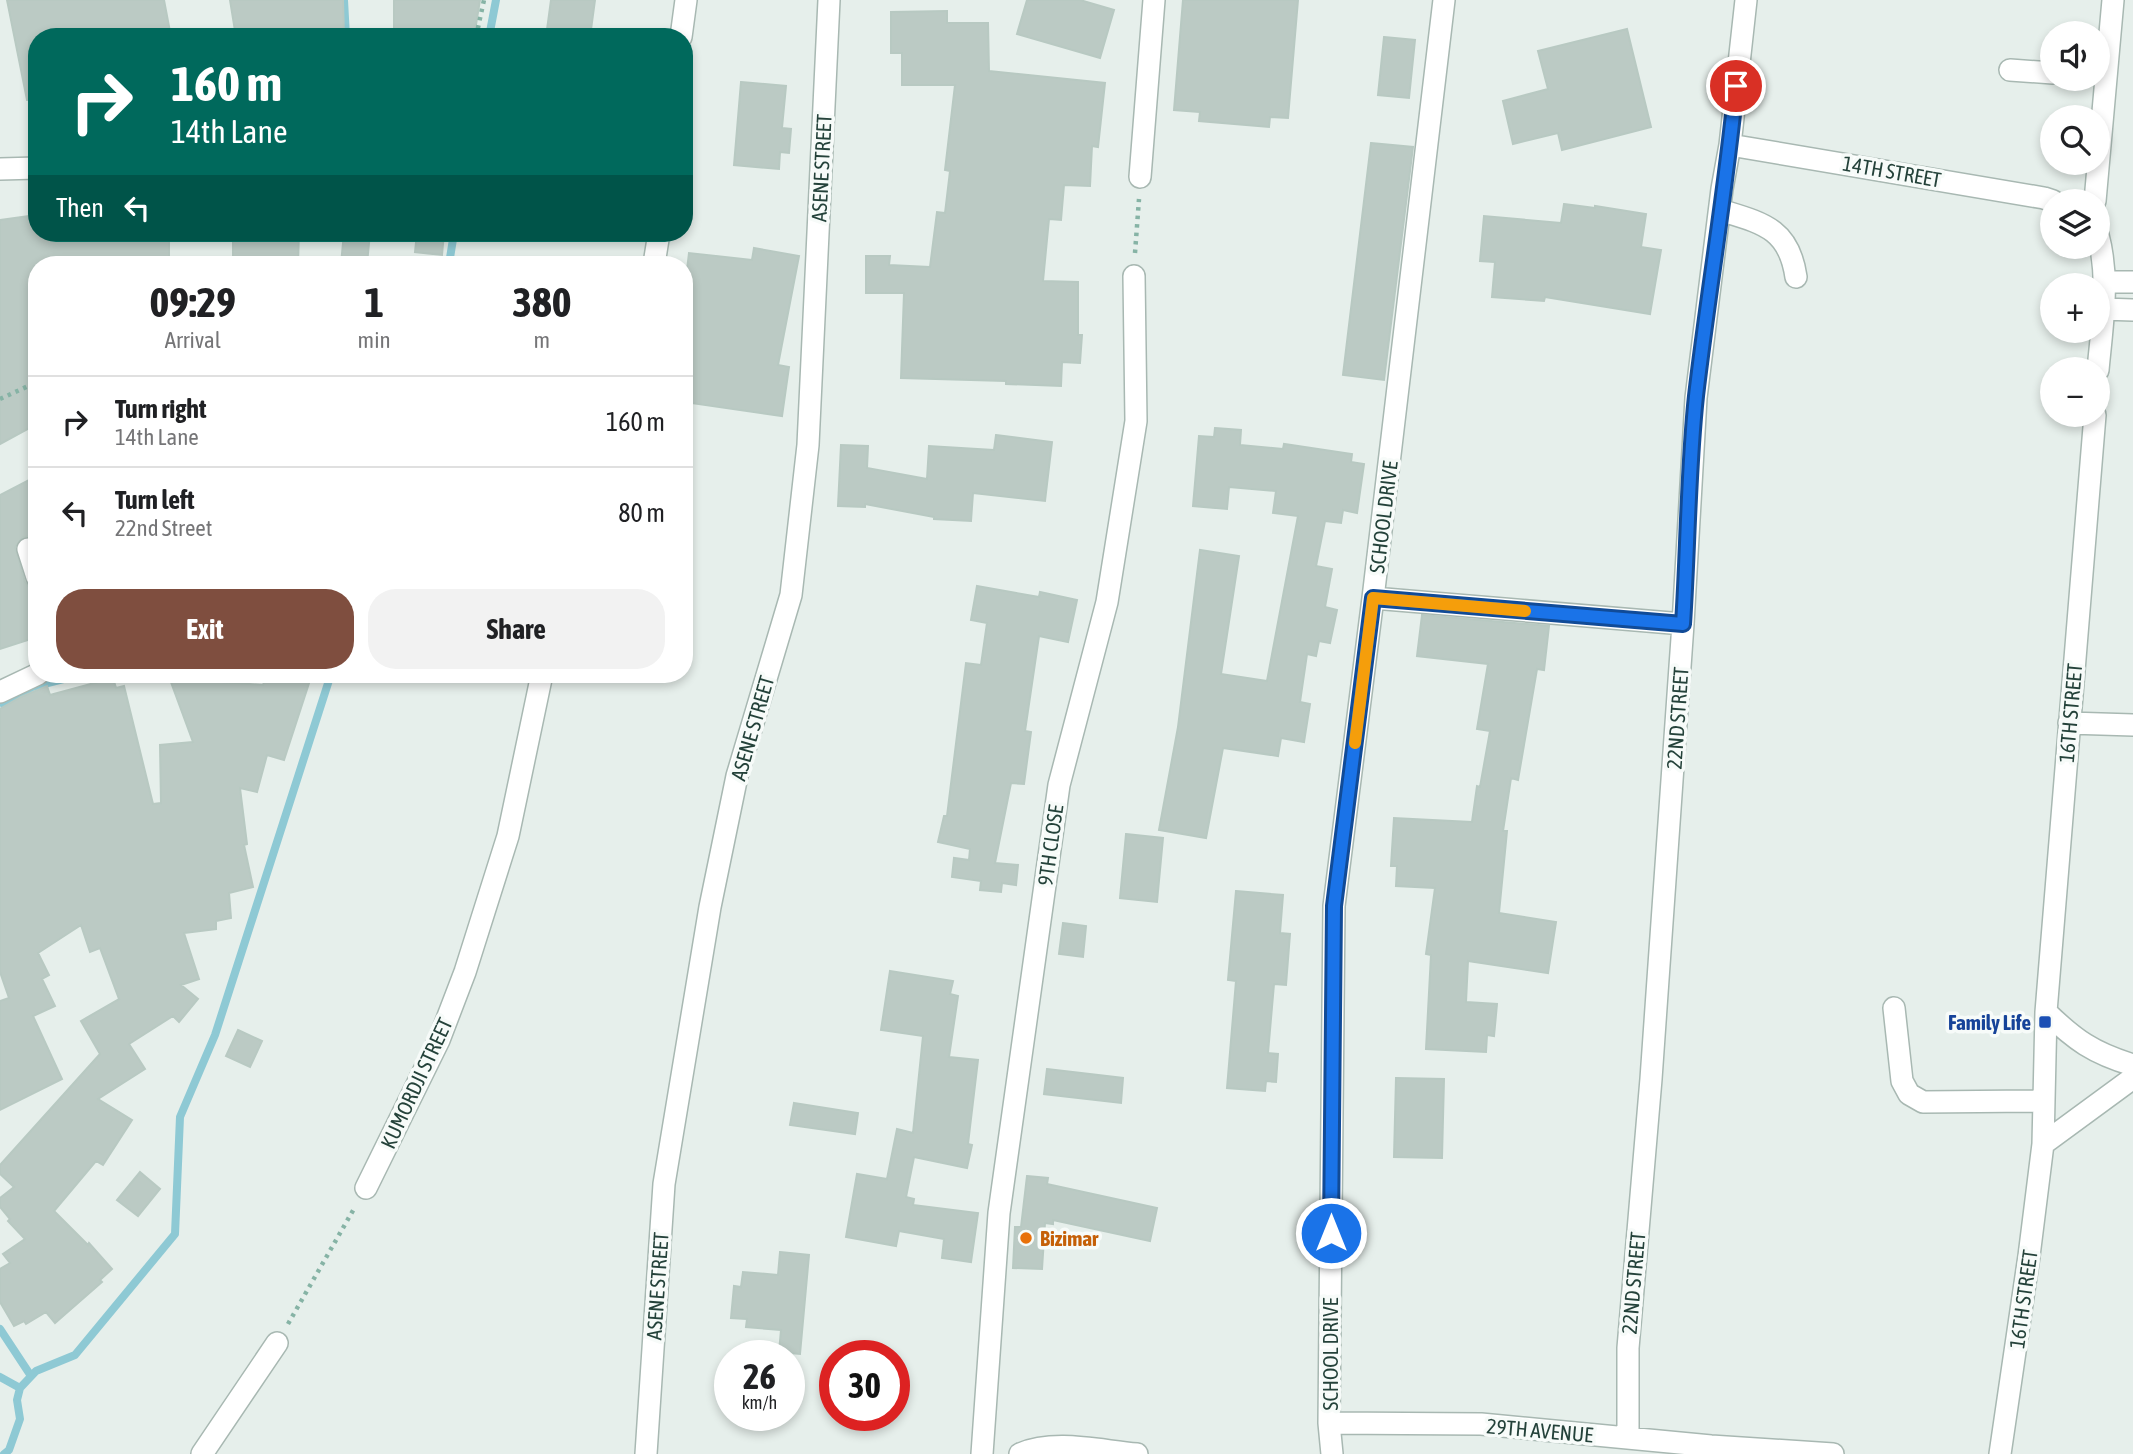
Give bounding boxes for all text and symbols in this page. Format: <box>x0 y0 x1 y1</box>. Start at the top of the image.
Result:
map controls <box>2040 21 2110 427</box>
button: sound <box>2040 21 2110 91</box>
text: 160 m <box>171 55 282 111</box>
icon: right <box>56 56 147 147</box>
pin <box>1706 56 1766 116</box>
icon: arrive <box>1717 67 1755 105</box>
button: search <box>2040 105 2110 175</box>
text: 14th Lane <box>171 113 288 150</box>
street label: ASENE STREET <box>806 113 836 223</box>
street label: 14TH STREET <box>1841 151 1943 191</box>
icon: left <box>118 189 156 227</box>
button: layers <box>2040 189 2110 259</box>
text: Then <box>56 193 104 223</box>
button: + <box>2040 273 2110 343</box>
text: 09:29 <box>150 278 236 326</box>
text: 1 <box>364 278 384 326</box>
text: 380 <box>512 278 571 326</box>
text: Arrival <box>165 327 221 353</box>
text: min <box>358 327 391 353</box>
text: m <box>534 327 550 353</box>
button: − <box>2040 357 2110 427</box>
text: Turn right <box>115 394 206 424</box>
icon: right <box>56 403 94 441</box>
text: 160 m <box>606 407 665 437</box>
text: 14th Lane <box>115 424 199 450</box>
street label: SCHOOL DRIVE <box>1364 459 1402 574</box>
text: Turn left <box>115 485 195 515</box>
icon: left <box>56 494 94 532</box>
text: 80 m <box>618 498 665 528</box>
text: 22nd Street <box>115 515 212 541</box>
button: Exit <box>56 589 354 669</box>
button: Share <box>368 589 665 669</box>
street label: 16TH STREET <box>2054 662 2086 764</box>
street label: 22ND STREET <box>1661 666 1693 770</box>
street label: ASENE STREET <box>726 673 778 783</box>
street label: 9TH CLOSE <box>1032 803 1068 887</box>
place label: Family Life <box>1948 1010 2031 1034</box>
street label: KUMORDJI STREET <box>375 1014 457 1152</box>
marker: Family Life <box>2037 1014 2053 1030</box>
position arrow <box>1294 1196 1368 1270</box>
place label: Bizimar <box>1040 1226 1099 1250</box>
marker: Bizimar <box>1018 1230 1034 1246</box>
street label: ASENE STREET <box>641 1231 673 1341</box>
street label: 22ND STREET <box>1617 1231 1649 1335</box>
street label: 16TH STREET <box>2004 1248 2042 1350</box>
street label: SCHOOL DRIVE <box>1318 1298 1342 1410</box>
speed limit sign: 30 <box>819 1340 910 1431</box>
text: 26 <box>743 1356 776 1396</box>
text: km/h <box>742 1392 777 1413</box>
street label: 29TH AVENUE <box>1486 1413 1594 1447</box>

